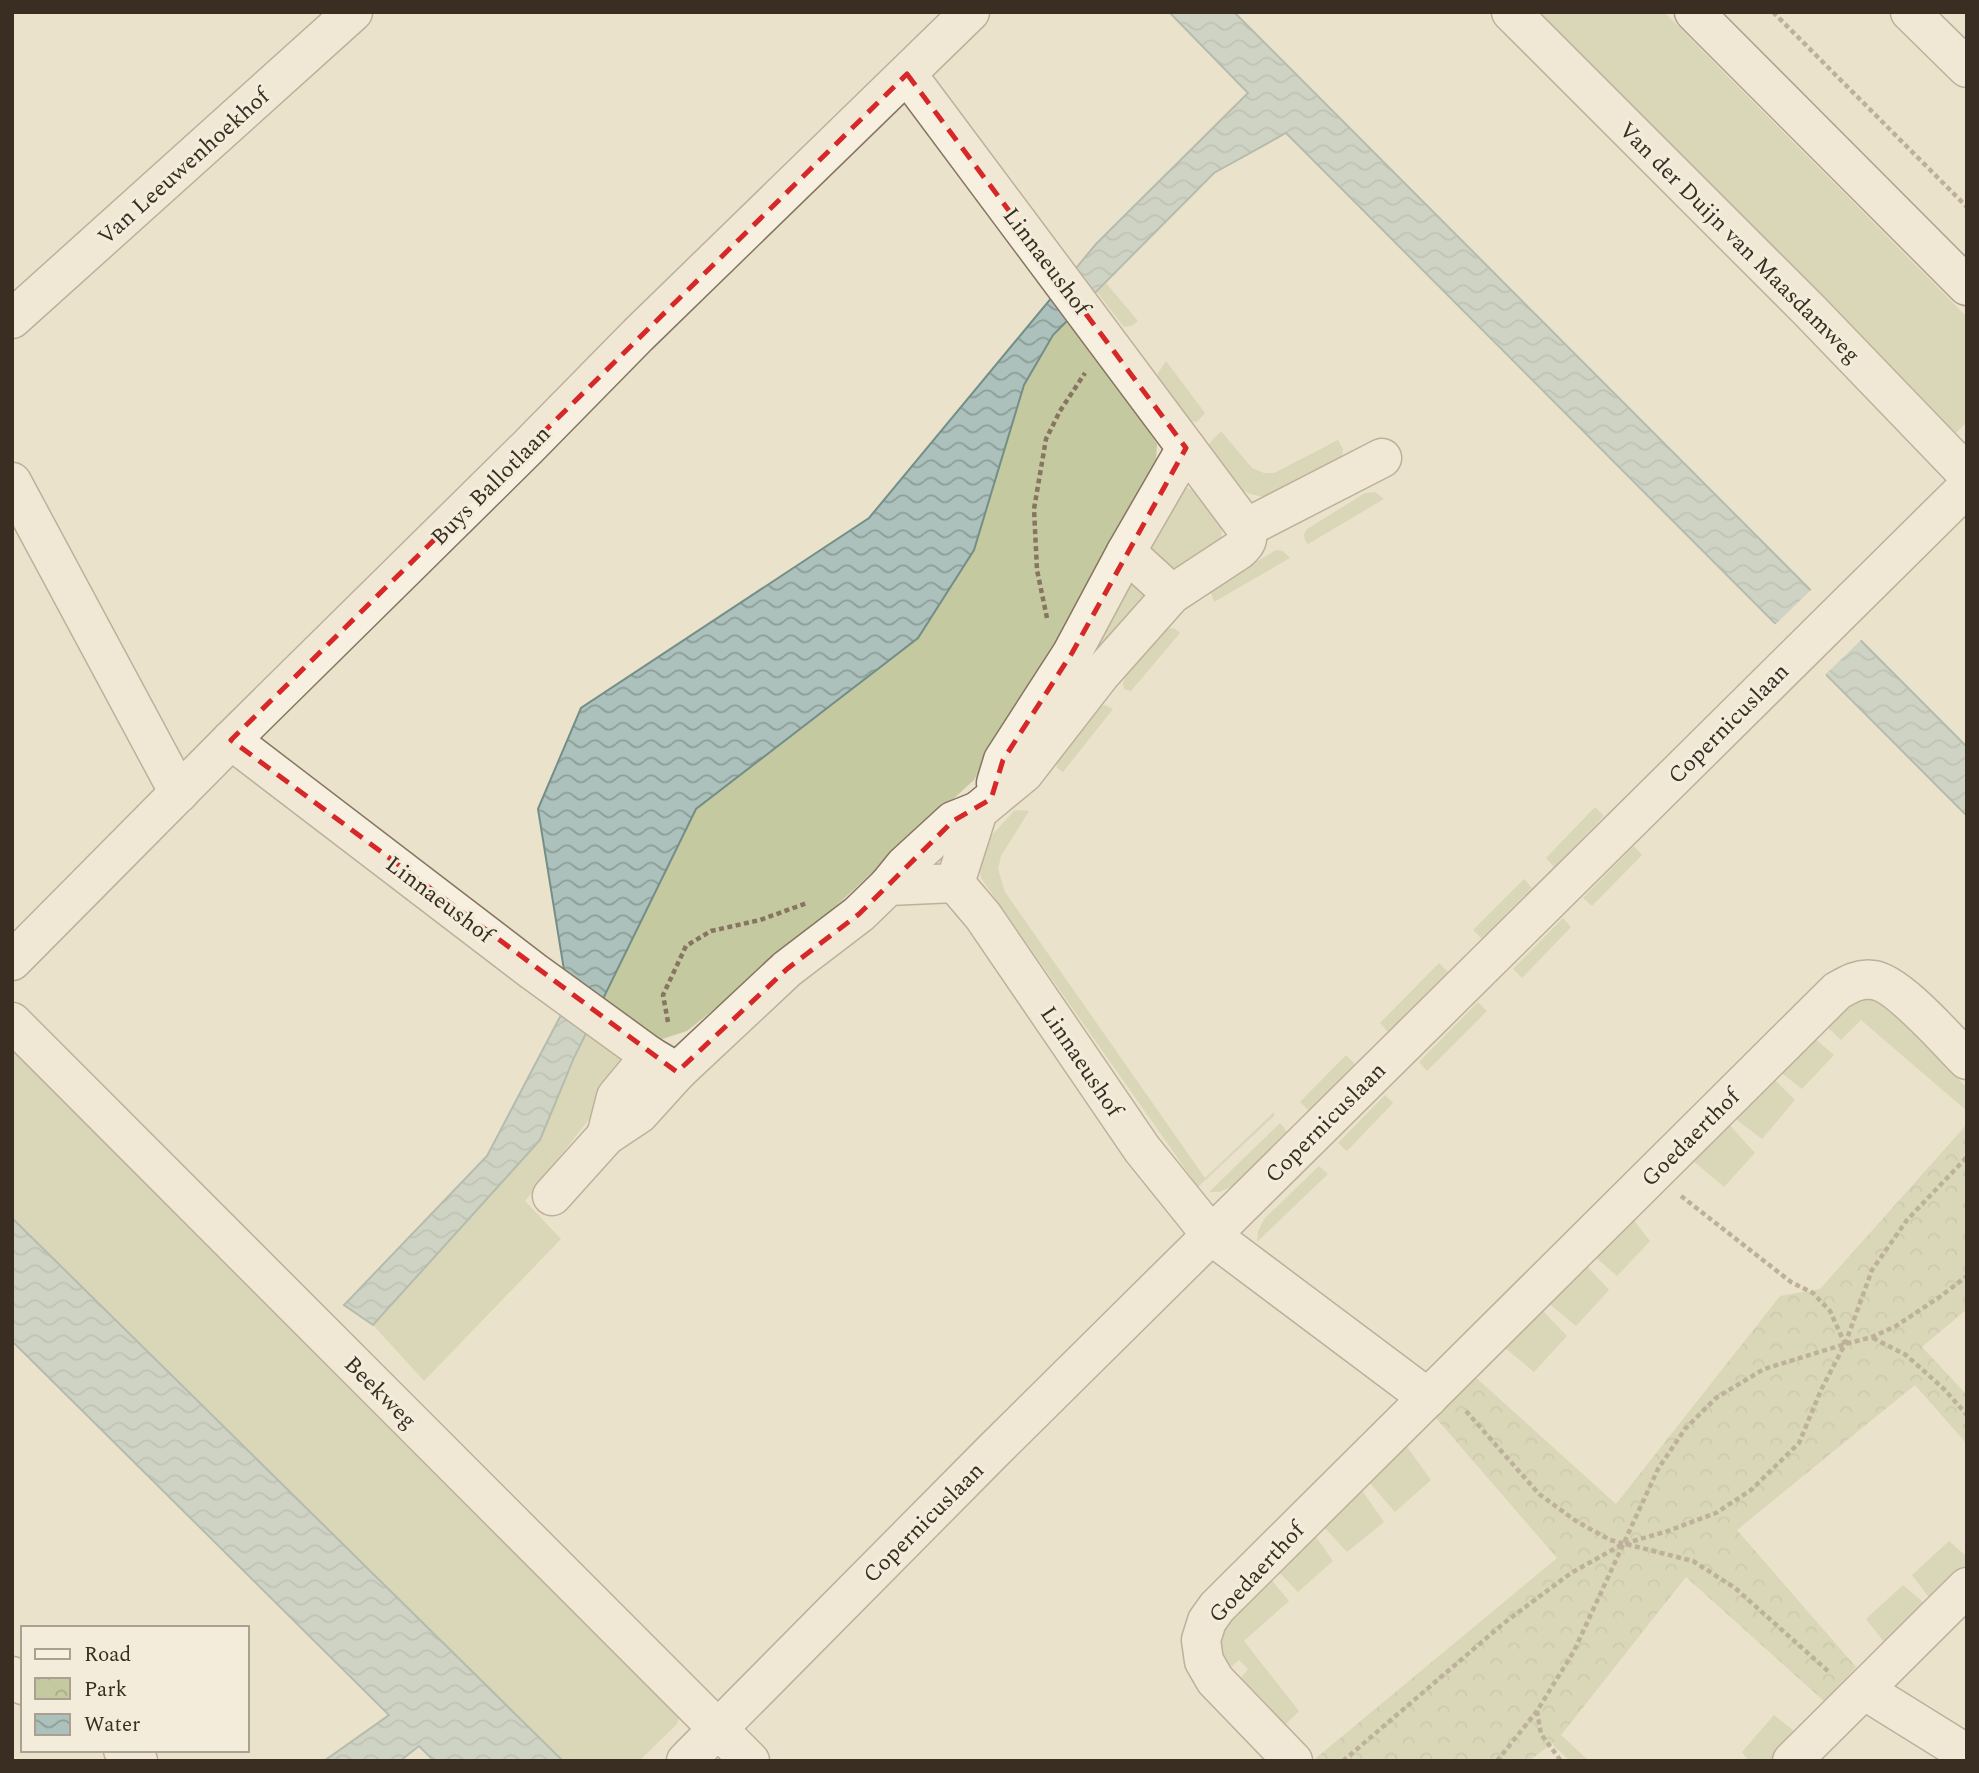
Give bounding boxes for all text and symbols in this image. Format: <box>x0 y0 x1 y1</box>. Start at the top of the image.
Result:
street label: Van Leeuwenhoekhof <box>90 79 279 254</box>
street label: Van der Duijn van Maasdamweg <box>1610 114 1868 372</box>
street label: Linnaeushof <box>994 201 1099 325</box>
street label: Buys Ballotlaan <box>423 418 559 554</box>
street label: Copernicuslaan <box>1660 655 1798 793</box>
street label: Linnaeushof <box>378 848 502 954</box>
street label: Linnaeushof <box>1031 999 1132 1126</box>
street label: Copernicuslaan <box>1257 1054 1395 1192</box>
street label: Goedaerthof <box>1634 1079 1750 1196</box>
street label: Beekweg <box>335 1348 425 1438</box>
street label: Copernicuslaan <box>855 1454 993 1592</box>
street label: Goedaerthof <box>1201 1513 1315 1632</box>
legend <box>21 1626 248 1752</box>
text: Road <box>84 1639 131 1671</box>
text: Park <box>84 1674 128 1706</box>
text: Water <box>84 1709 140 1741</box>

